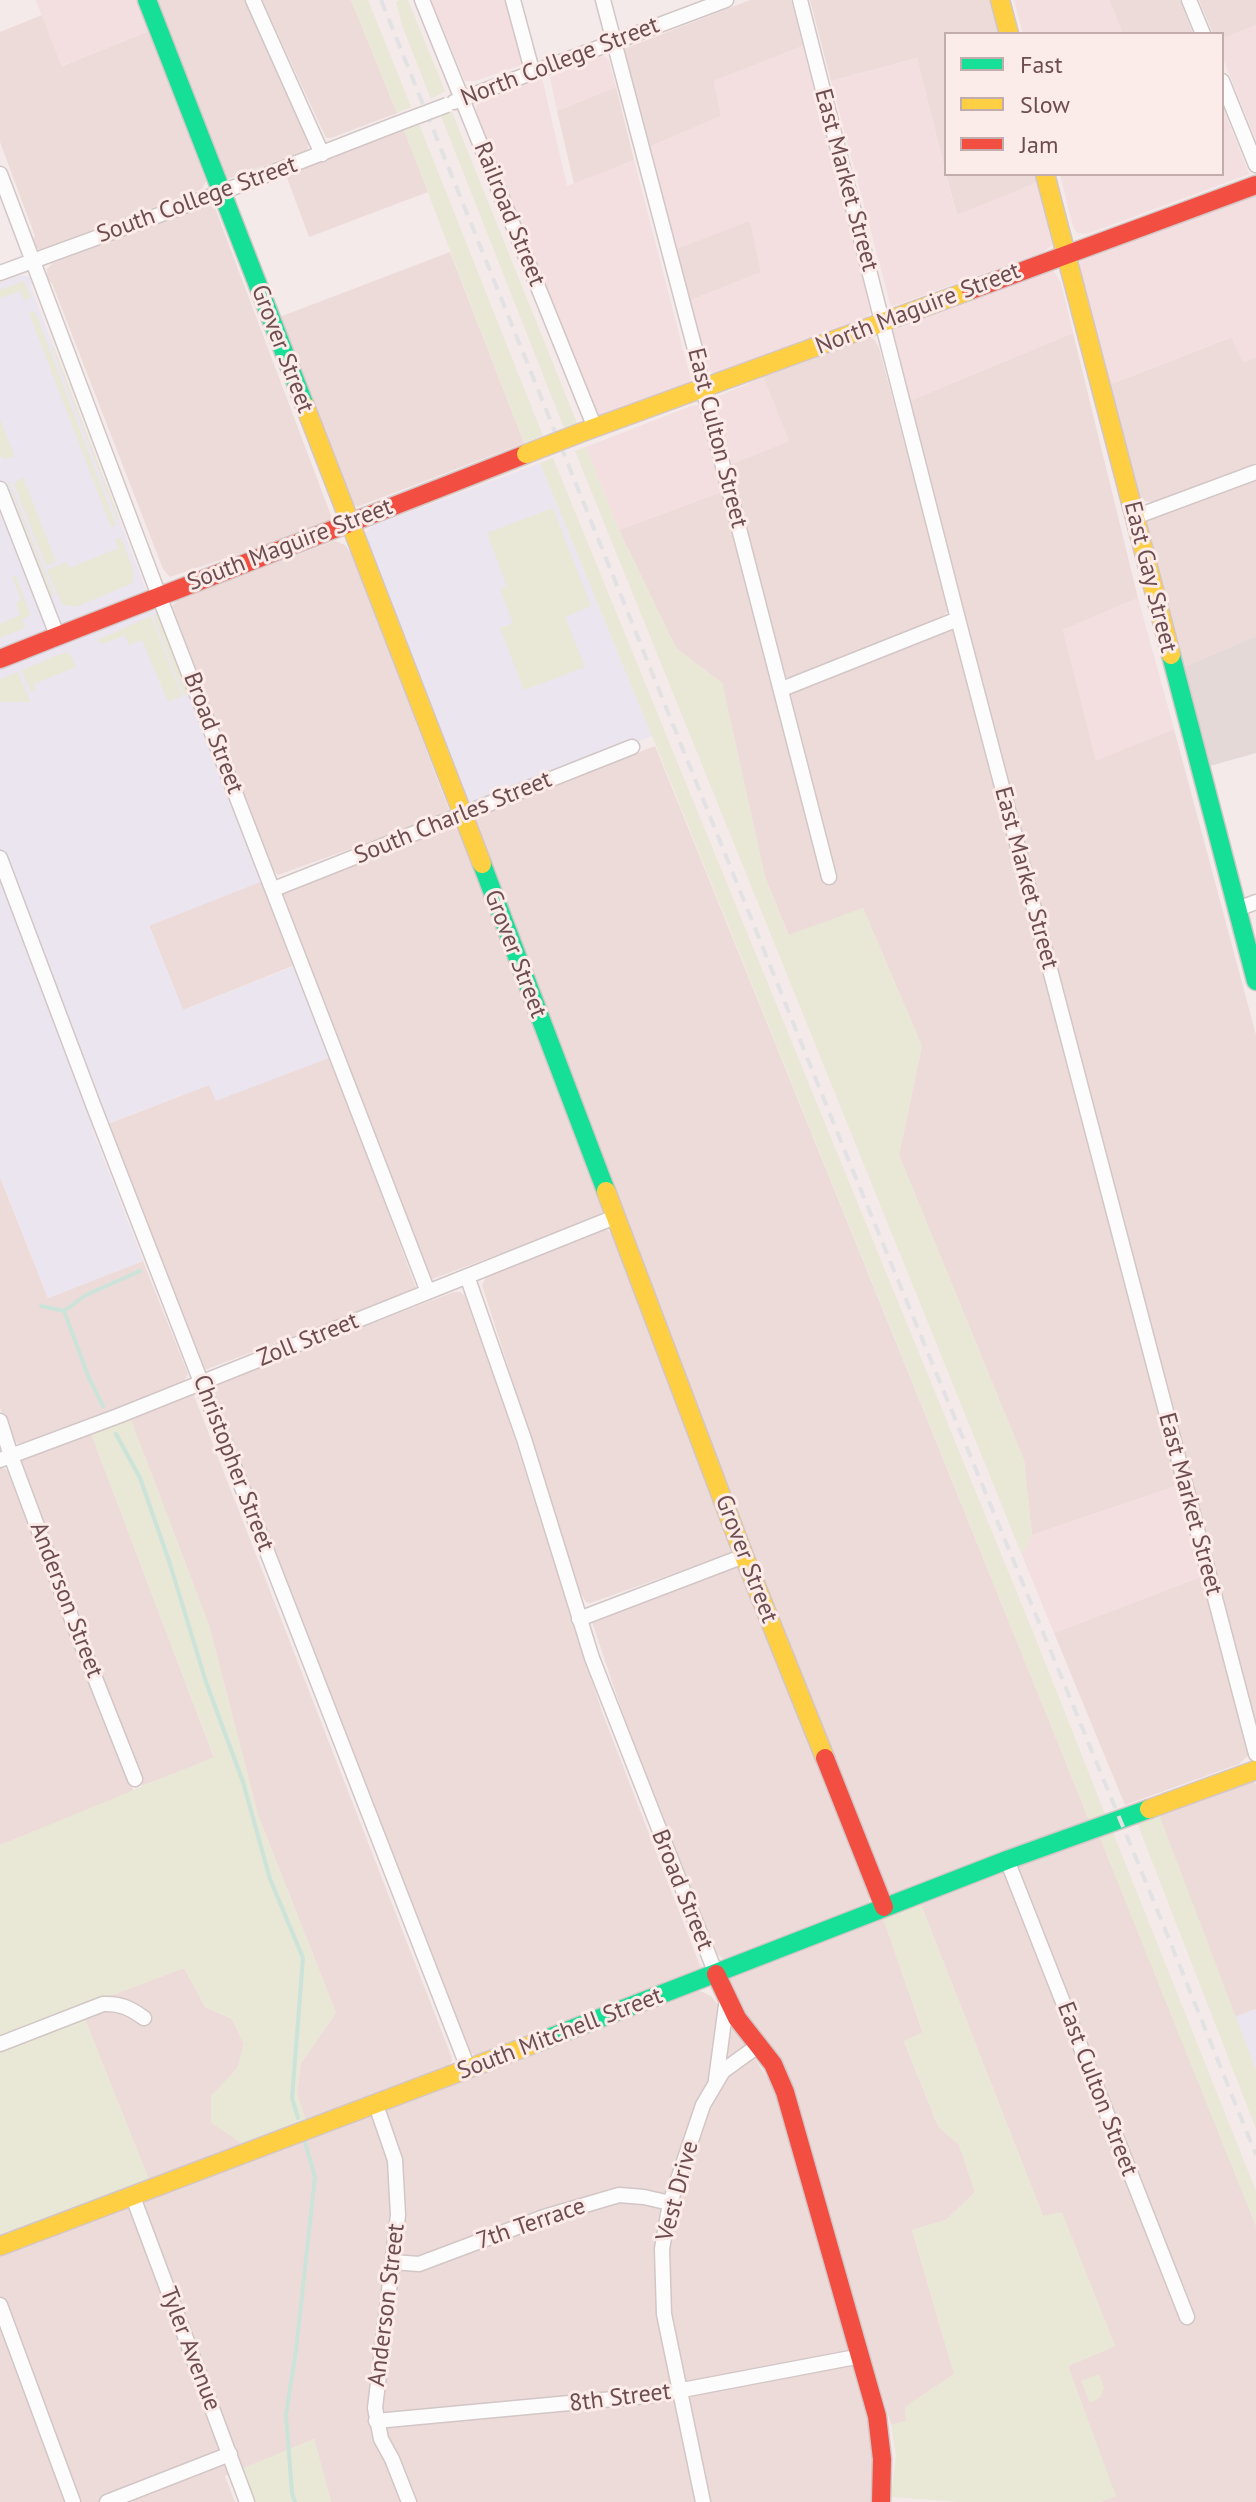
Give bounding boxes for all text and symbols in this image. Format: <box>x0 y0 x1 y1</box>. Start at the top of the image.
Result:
street label: North College Street <box>457 11 663 113</box>
legend <box>944 32 1224 176</box>
text: Fast <box>1020 49 1063 80</box>
street label: East Market Street <box>808 86 884 274</box>
text: Slow <box>1020 89 1070 120</box>
text: Jam <box>1020 129 1058 160</box>
street label: Railroad Street <box>467 138 551 290</box>
street label: South College Street <box>93 150 301 250</box>
street label: North Maguire Street <box>812 257 1024 361</box>
street label: Grover Street <box>244 281 320 417</box>
street label: East Culton Street <box>681 345 753 531</box>
street label: South Maguire Street <box>183 493 397 597</box>
street label: East Gay Street <box>1117 498 1183 656</box>
street label: Broad Street <box>177 668 249 798</box>
street label: South Charles Street <box>350 765 556 871</box>
street label: East Market Street <box>988 784 1064 972</box>
street label: Grover Street <box>477 886 553 1022</box>
street label: Zoll Street <box>253 1307 363 1373</box>
street label: Christopher Street <box>186 1371 280 1555</box>
street label: East Market Street <box>1152 1410 1228 1598</box>
street label: Grover Street <box>708 1491 784 1627</box>
street label: Anderson Street <box>23 1518 109 1682</box>
street label: Broad Street <box>645 1825 719 1955</box>
street label: South Mitchell Street <box>453 1982 667 2086</box>
street label: East Culton Street <box>1051 1998 1143 2180</box>
street label: Vest Drive <box>651 2138 705 2244</box>
street label: 7th Terrace <box>473 2192 589 2256</box>
street label: Anderson Street <box>363 2222 411 2388</box>
street label: Tyler Avenue <box>153 2283 227 2415</box>
street label: 8th Street <box>568 2377 672 2419</box>

